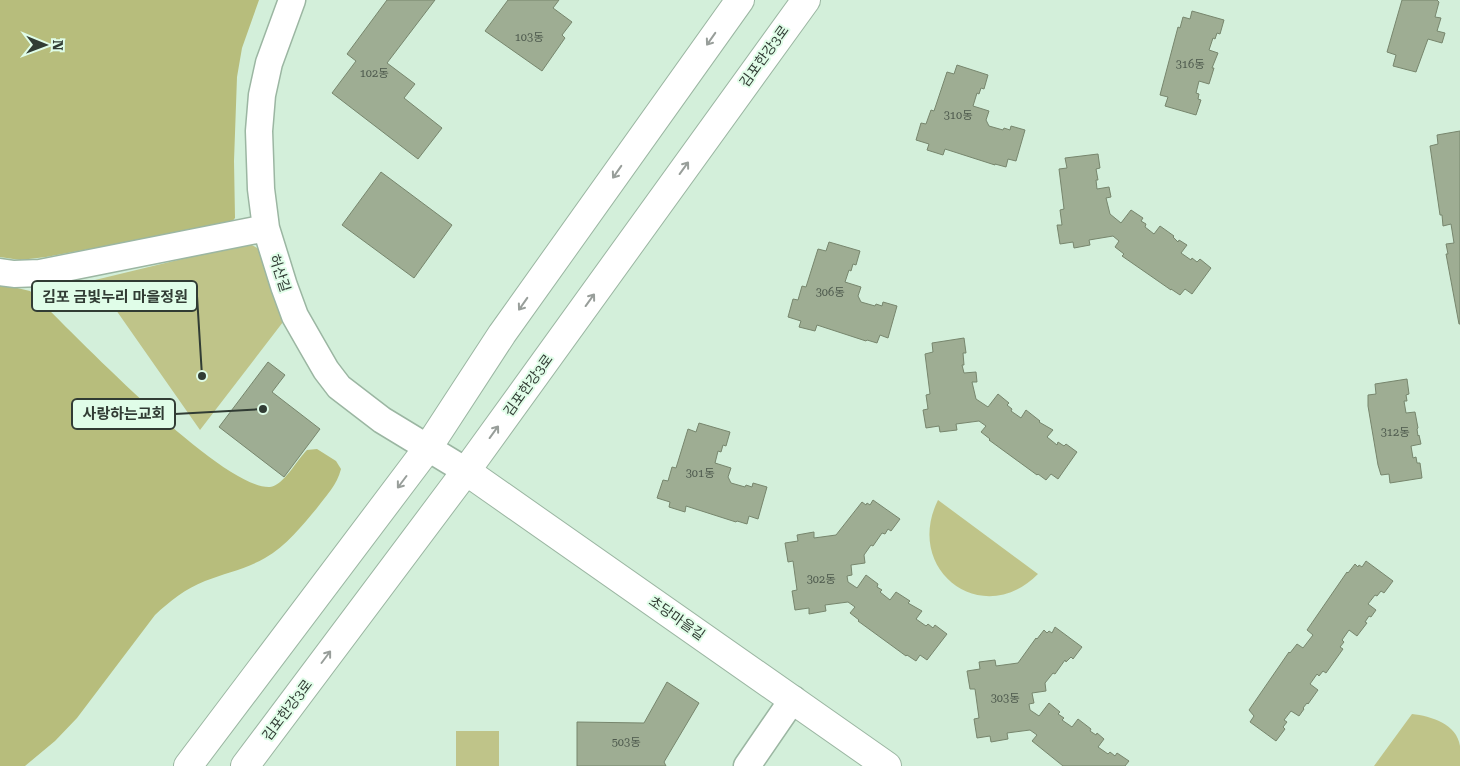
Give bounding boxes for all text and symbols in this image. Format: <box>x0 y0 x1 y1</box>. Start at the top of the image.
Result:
north arrow <box>20 20 70 70</box>
street label: 김포한강3로 <box>736 22 792 90</box>
house number: 103동 <box>515 31 543 44</box>
one-way arrow <box>706 32 716 46</box>
text: N <box>50 40 66 51</box>
house number: 316동 <box>1176 58 1204 71</box>
house number: 102동 <box>360 67 388 80</box>
house number: 310동 <box>944 109 972 122</box>
one-way arrow <box>679 161 689 175</box>
one-way arrow <box>612 164 622 178</box>
street label: 허산길 <box>266 252 294 294</box>
callout: 김포 금빛누리 마을정원 <box>32 281 197 311</box>
house number: 306동 <box>816 286 844 299</box>
text: 김포 금빛누리 마을정원 <box>42 288 188 306</box>
one-way arrow <box>584 294 595 307</box>
one-way arrow <box>518 297 528 311</box>
street label: 김포한강3로 <box>500 351 556 419</box>
callout: 사랑하는교회 <box>72 399 175 429</box>
text: 사랑하는교회 <box>83 405 165 423</box>
one-way arrow <box>489 425 500 439</box>
house number: 312동 <box>1381 426 1409 439</box>
house number: 301동 <box>686 467 714 480</box>
one-way arrow <box>397 475 407 489</box>
house number: 302동 <box>807 573 835 586</box>
street label: 초당마을길 <box>646 593 708 643</box>
one-way arrow <box>321 651 332 664</box>
street label: 김포한강3로 <box>259 676 315 744</box>
house number: 303동 <box>991 692 1019 705</box>
house number: 503동 <box>612 736 640 749</box>

